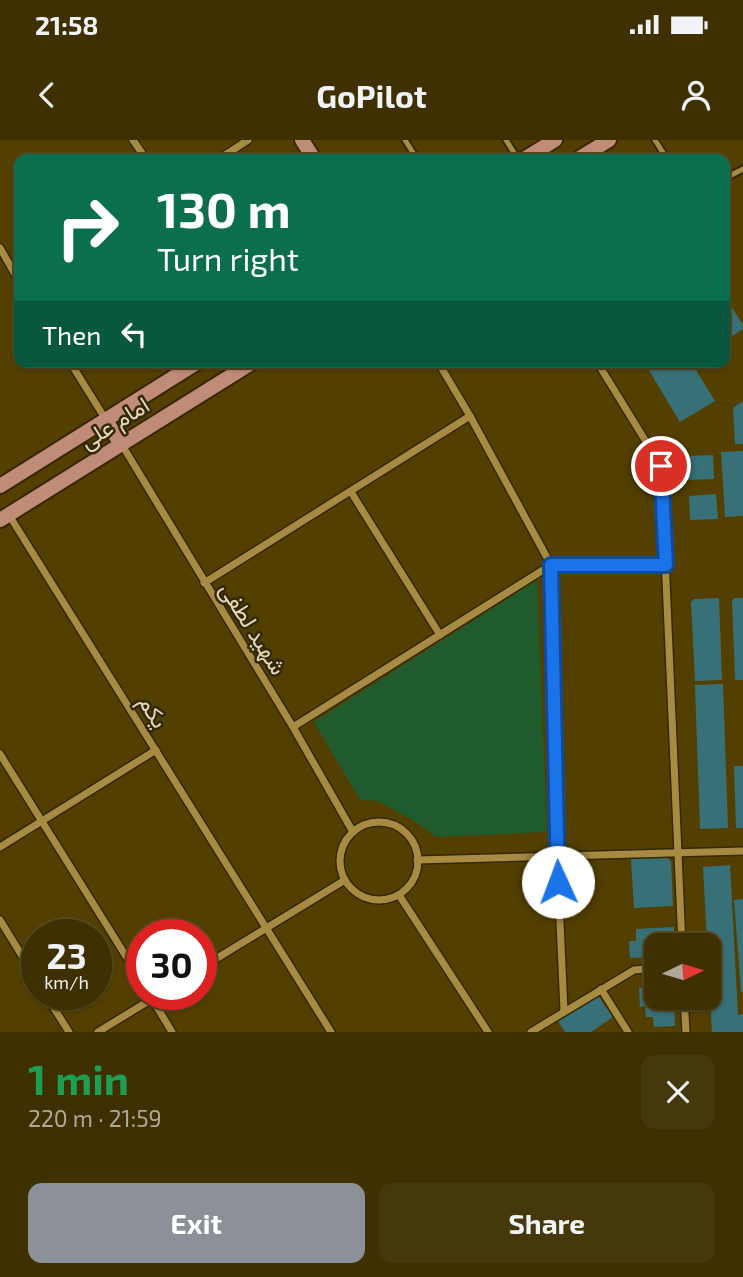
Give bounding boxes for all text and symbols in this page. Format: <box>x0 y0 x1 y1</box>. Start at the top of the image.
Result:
text: 21:58 <box>35 9 99 40</box>
icon: back <box>28 76 66 114</box>
text: GoPilot <box>316 76 427 114</box>
icon: person <box>677 76 715 114</box>
text: 130 m <box>157 179 291 238</box>
icon: right <box>42 182 133 273</box>
text: Turn right <box>157 239 299 277</box>
icon: left <box>115 315 153 353</box>
text: Then <box>42 319 101 350</box>
street label: امام علی <box>74 390 155 456</box>
pin <box>631 436 691 496</box>
icon: arrive <box>642 447 680 485</box>
street label: شهید لطفی <box>213 577 293 680</box>
street label: یکم <box>132 689 175 734</box>
position arrow <box>521 845 595 919</box>
speed limit sign: 30 <box>126 919 217 1010</box>
north arrow <box>644 933 721 1010</box>
map controls <box>644 933 721 1010</box>
text: 23 <box>46 934 87 976</box>
text: km/h <box>44 971 89 993</box>
text: 1 min <box>28 1053 129 1103</box>
button: close <box>641 1055 715 1129</box>
text: 220 m · 21:59 <box>28 1104 162 1132</box>
button: Exit <box>28 1183 365 1263</box>
button: Share <box>379 1183 715 1263</box>

